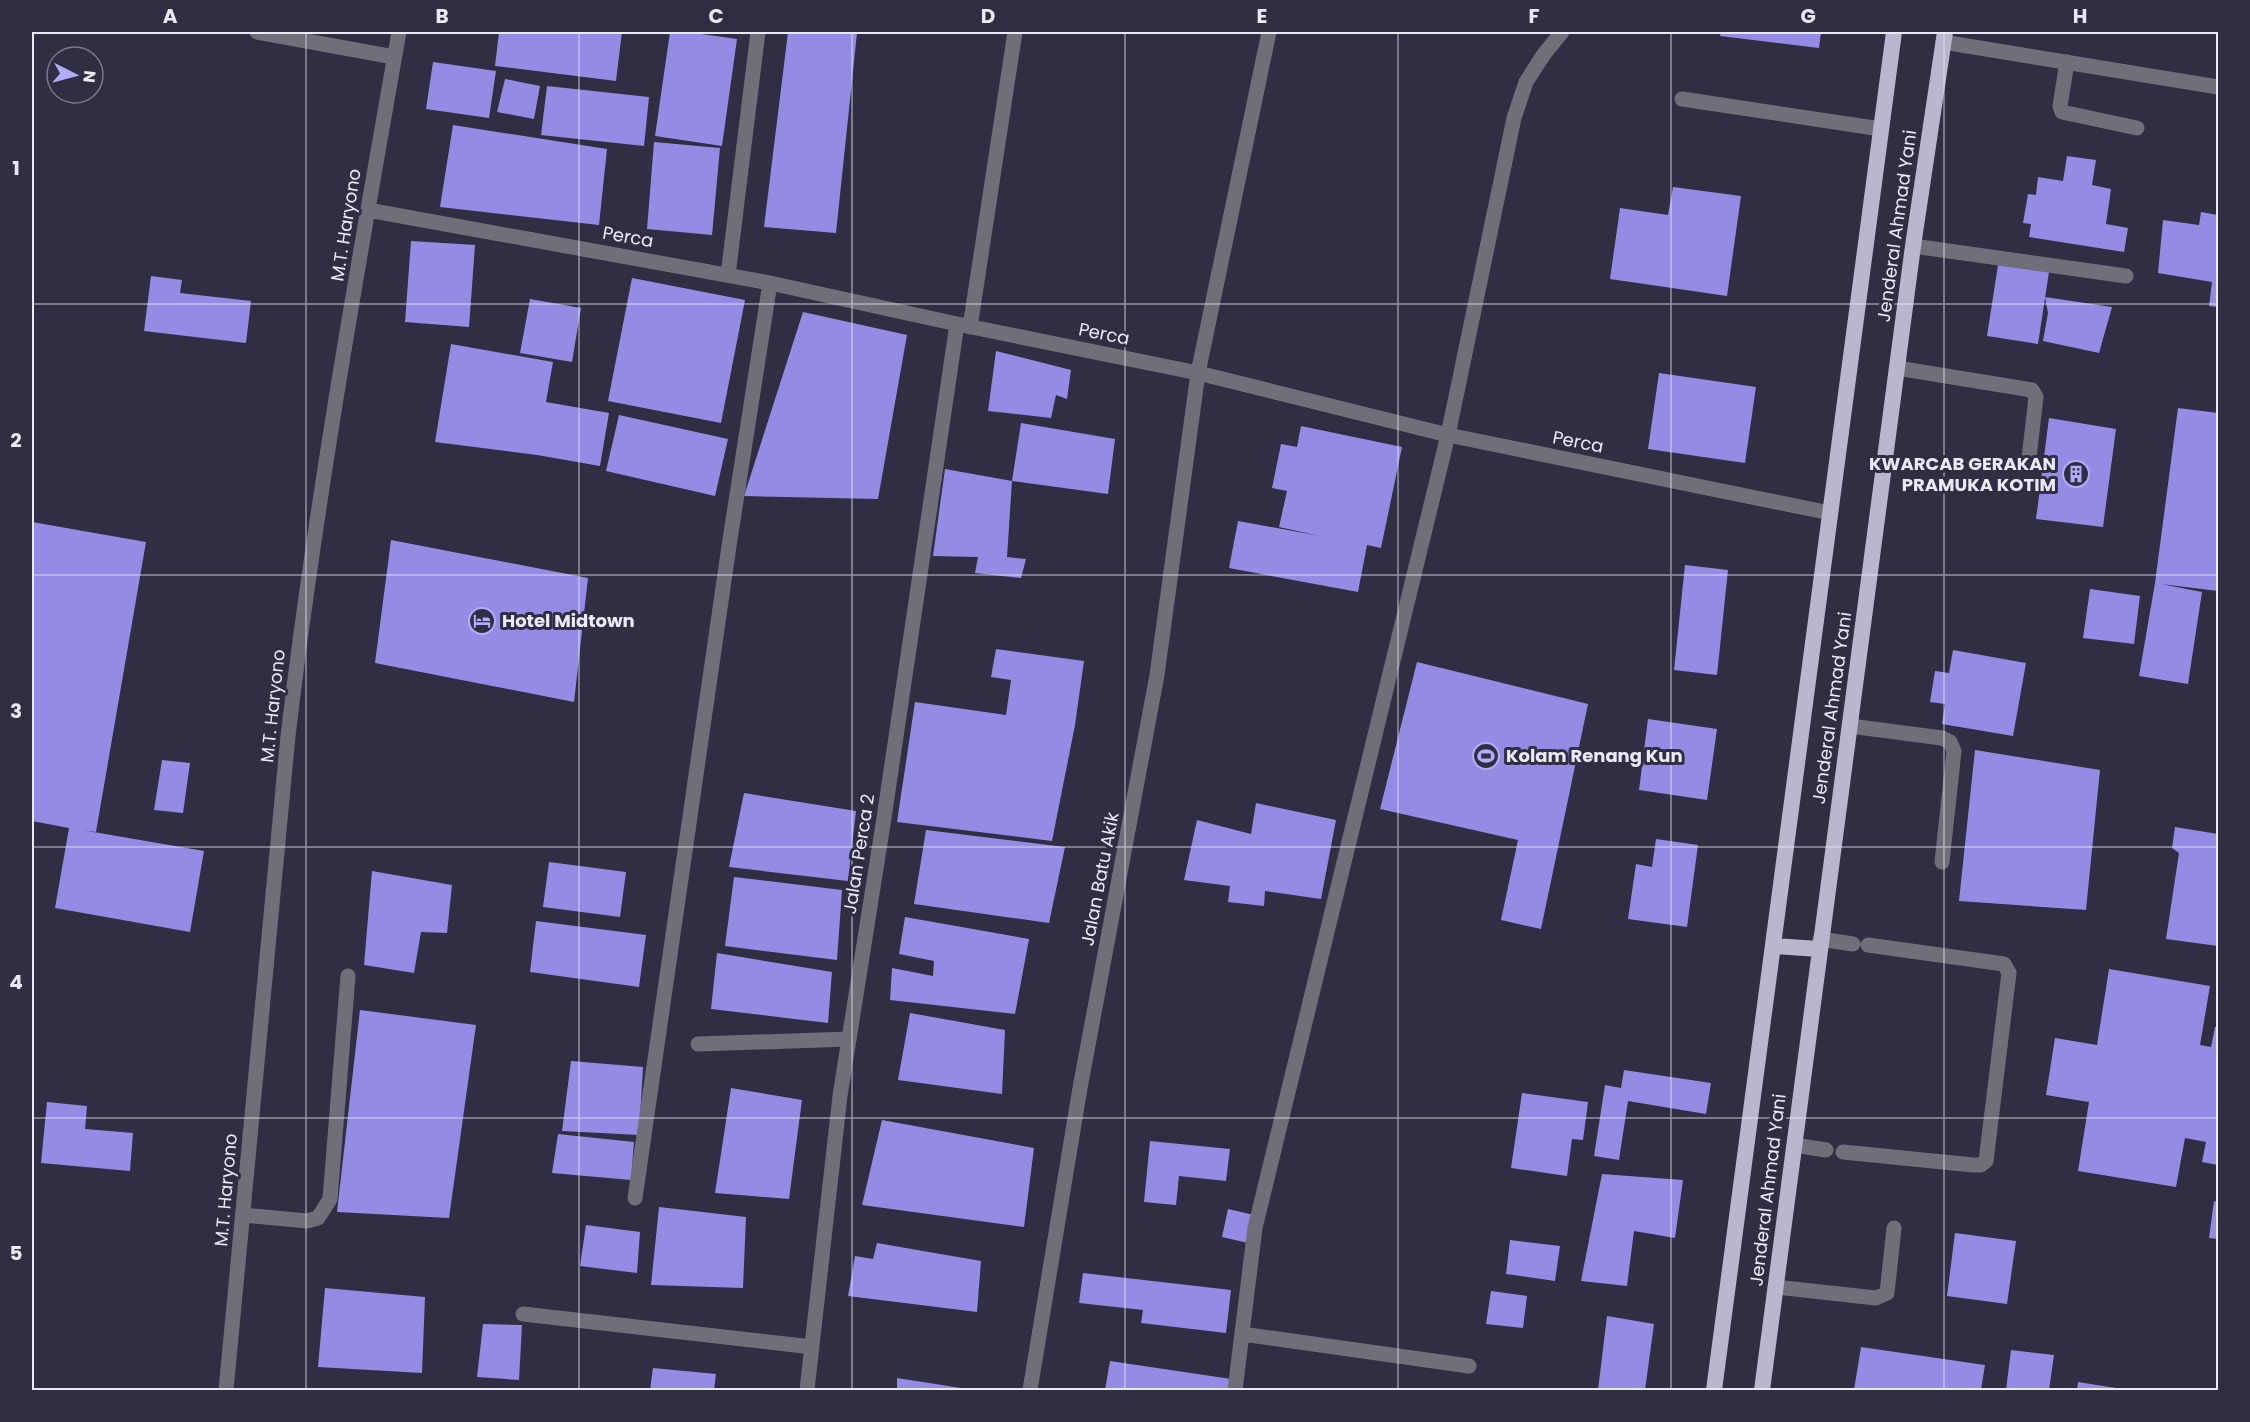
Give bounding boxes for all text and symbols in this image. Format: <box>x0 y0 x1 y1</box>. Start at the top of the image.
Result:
text: A <box>163 2 178 30</box>
text: B <box>435 2 449 30</box>
text: C <box>708 2 724 30</box>
text: D <box>981 2 995 30</box>
text: E <box>1257 2 1267 30</box>
text: F <box>1529 2 1540 30</box>
text: G <box>1800 2 1816 30</box>
text: H <box>2073 2 2087 30</box>
north arrow <box>45 45 105 105</box>
text: N <box>77 69 101 84</box>
street label: Jenderal Ahmad Yani <box>1871 128 1922 324</box>
text: 1 <box>12 154 20 182</box>
street label: M.T. Haryono <box>324 167 367 283</box>
street label: Perca <box>601 220 656 253</box>
street label: Perca <box>1076 316 1132 351</box>
street label: Perca <box>1550 424 1606 459</box>
text: 2 <box>10 426 22 454</box>
place label: KWARCAB GERAKAN PRAMUKA KOTIM <box>1869 451 2056 497</box>
building icon: KWARCAB GERAKAN PRAMUKA KOTIM <box>2061 459 2091 489</box>
hotel icon: Hotel Midtown <box>467 606 497 636</box>
place label: Hotel Midtown <box>502 608 635 633</box>
street label: Jenderal Ahmad Yani <box>1806 610 1857 806</box>
street label: M.T. Haryono <box>254 648 291 764</box>
text: 3 <box>10 697 22 725</box>
sports icon: Kolam Renang Kun <box>1471 741 1501 771</box>
place label: Kolam Renang Kun <box>1506 743 1683 768</box>
street label: Jalan Perca 2 <box>837 792 880 916</box>
street label: Jalan Batu Akik <box>1074 809 1125 948</box>
text: 4 <box>9 968 23 996</box>
street label: Jenderal Ahmad Yani <box>1743 1092 1792 1288</box>
street label: M.T. Haryono <box>208 1132 243 1248</box>
text: 5 <box>10 1239 23 1267</box>

